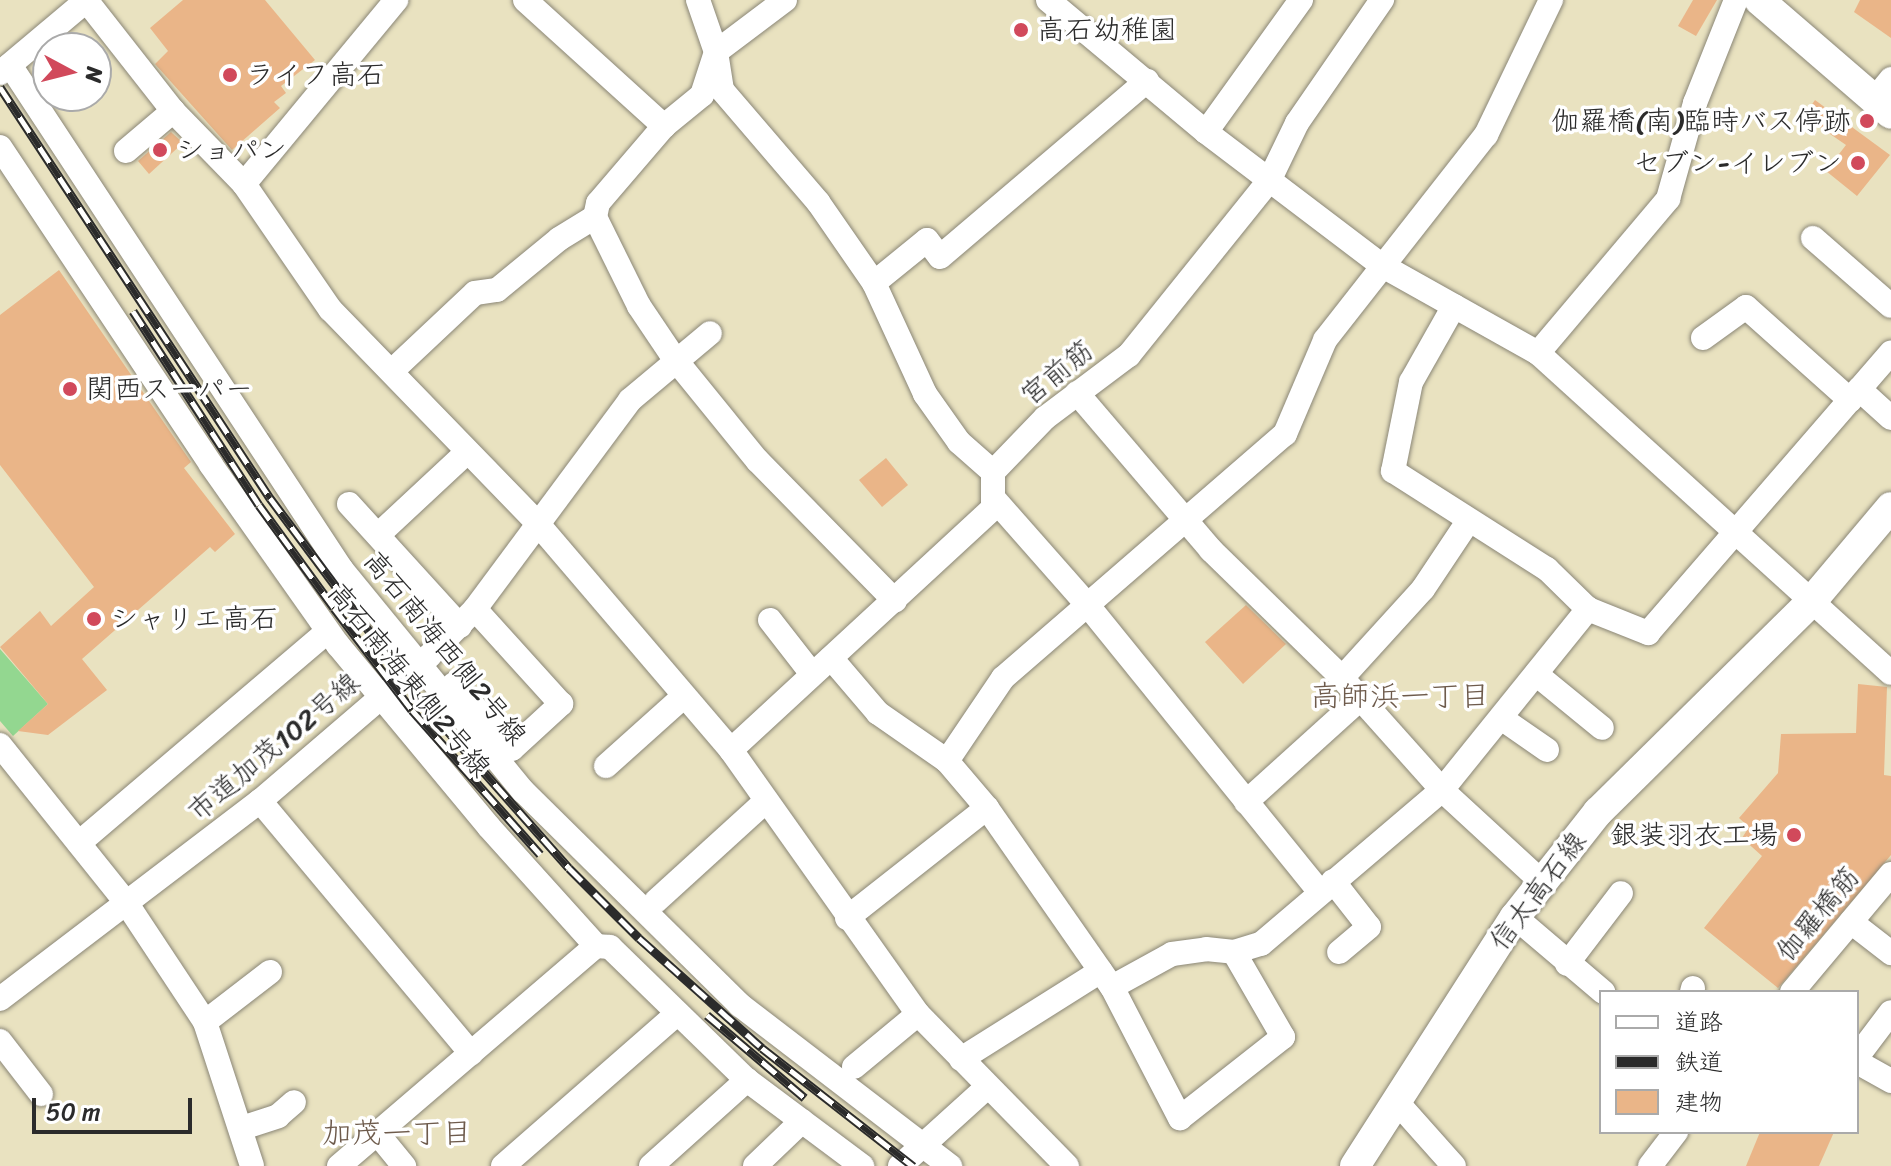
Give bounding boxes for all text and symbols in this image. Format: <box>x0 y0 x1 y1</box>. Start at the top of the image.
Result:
place label: 高石幼稚園 <box>1037 13 1177 47</box>
marker: 高石幼稚園 <box>1012 21 1030 39</box>
north arrow <box>32 32 112 112</box>
place label: ライフ高石 <box>246 58 386 92</box>
text: N <box>74 65 115 85</box>
marker: ライフ高石 <box>221 66 239 84</box>
place label: 伽羅橋(南)臨時バス停跡 <box>1551 104 1851 138</box>
marker: 伽羅橋(南)臨時バス停跡 <box>1858 112 1876 130</box>
place label: ショパン <box>176 133 288 167</box>
marker: ショパン <box>151 141 169 159</box>
place label: セブン-イレブン <box>1633 146 1842 180</box>
marker: セブン-イレブン <box>1849 154 1867 172</box>
street label: 宮前筋 <box>1014 334 1100 412</box>
place label: 関西スーパー <box>86 372 253 406</box>
marker: 関西スーパー <box>61 380 79 398</box>
street label: 高石南海西側2号線 <box>356 544 534 752</box>
street label: 高石南海東側2号線 <box>320 576 498 784</box>
place label: シャリエ高石 <box>110 602 278 636</box>
marker: シャリエ高石 <box>85 610 103 628</box>
street label: 市道加茂102号線 <box>181 665 367 829</box>
district label: 高師浜一丁目 <box>1310 678 1490 714</box>
place label: 銀装羽衣工場 <box>1610 818 1778 852</box>
street label: 信太高石線 <box>1482 825 1594 957</box>
marker: 銀装羽衣工場 <box>1785 826 1803 844</box>
street label: 伽羅橋筋 <box>1769 860 1867 968</box>
legend <box>1599 990 1859 1134</box>
text: 道路 <box>1675 1001 1723 1043</box>
text: 鉄道 <box>1675 1041 1723 1083</box>
text: 建物 <box>1675 1081 1723 1123</box>
scale bar <box>36 1082 196 1132</box>
text: 50 m <box>46 1091 101 1133</box>
district label: 加茂一丁目 <box>322 1115 472 1151</box>

